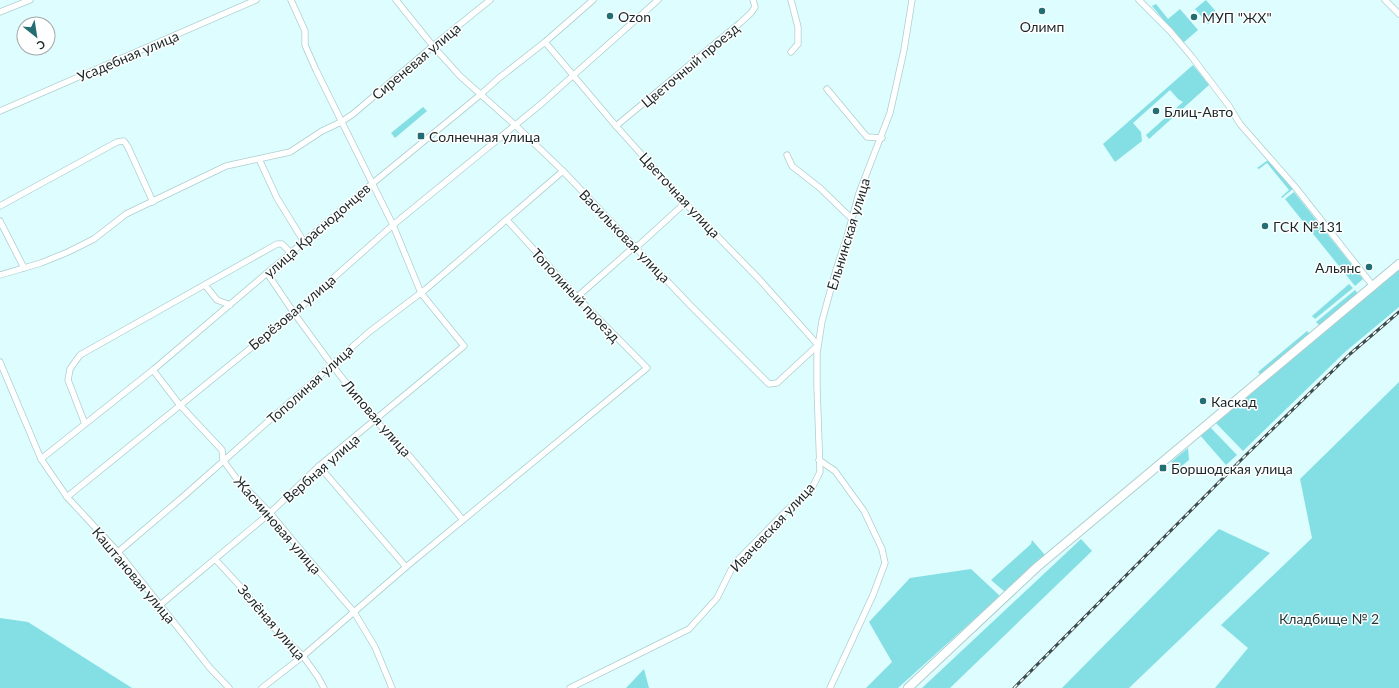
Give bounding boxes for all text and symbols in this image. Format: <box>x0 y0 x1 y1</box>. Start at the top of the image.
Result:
marker: Олимп <box>1037 6 1047 16</box>
place label: Ozon <box>618 8 651 25</box>
place label: МУП "ЖХ" <box>1202 9 1272 26</box>
marker: Ozon <box>605 11 615 21</box>
marker: МУП "ЖХ" <box>1189 12 1199 22</box>
north arrow <box>16 16 56 56</box>
place label: Олимп <box>1020 18 1064 35</box>
street label: Сиреневая улица <box>368 19 464 103</box>
street label: Цветочный проезд <box>638 19 743 111</box>
street label: Усадебная улица <box>75 27 181 85</box>
text: С <box>34 38 48 53</box>
place label: Блиц-Авто <box>1164 103 1233 120</box>
marker: Блиц-Авто <box>1151 106 1161 116</box>
place label: Солнечная улица <box>429 128 540 145</box>
marker: Солнечная улица <box>416 131 426 141</box>
street label: Цветочная улица <box>636 149 724 241</box>
street label: Ельнинская улица <box>823 176 873 292</box>
street label: улица Краснодонцев <box>260 179 374 281</box>
street label: Васильковая улица <box>576 186 674 286</box>
place label: ГСК №131 <box>1273 218 1343 235</box>
marker: ГСК №131 <box>1260 221 1270 231</box>
street label: Тополиный проезд <box>528 245 624 346</box>
place label: Альянс <box>1315 259 1361 276</box>
marker: Альянс <box>1364 262 1374 272</box>
street label: Берёзовая улица <box>245 271 339 353</box>
street label: Тополиная улица <box>263 341 357 427</box>
street label: Липовая улица <box>338 375 415 460</box>
place label: Каскад <box>1211 393 1257 410</box>
marker: Каскад <box>1198 396 1208 406</box>
street label: Вербная улица <box>279 430 363 506</box>
place label: Боршодская улица <box>1171 460 1293 477</box>
marker: Боршодская улица <box>1158 463 1168 473</box>
street label: Жасминовая улица <box>231 472 325 578</box>
street label: Ивачевская улица <box>726 479 818 575</box>
street label: Каштановая улица <box>89 524 179 627</box>
street label: Зелёная улица <box>235 581 309 663</box>
park label: Кладбище № 2 <box>1279 610 1379 627</box>

